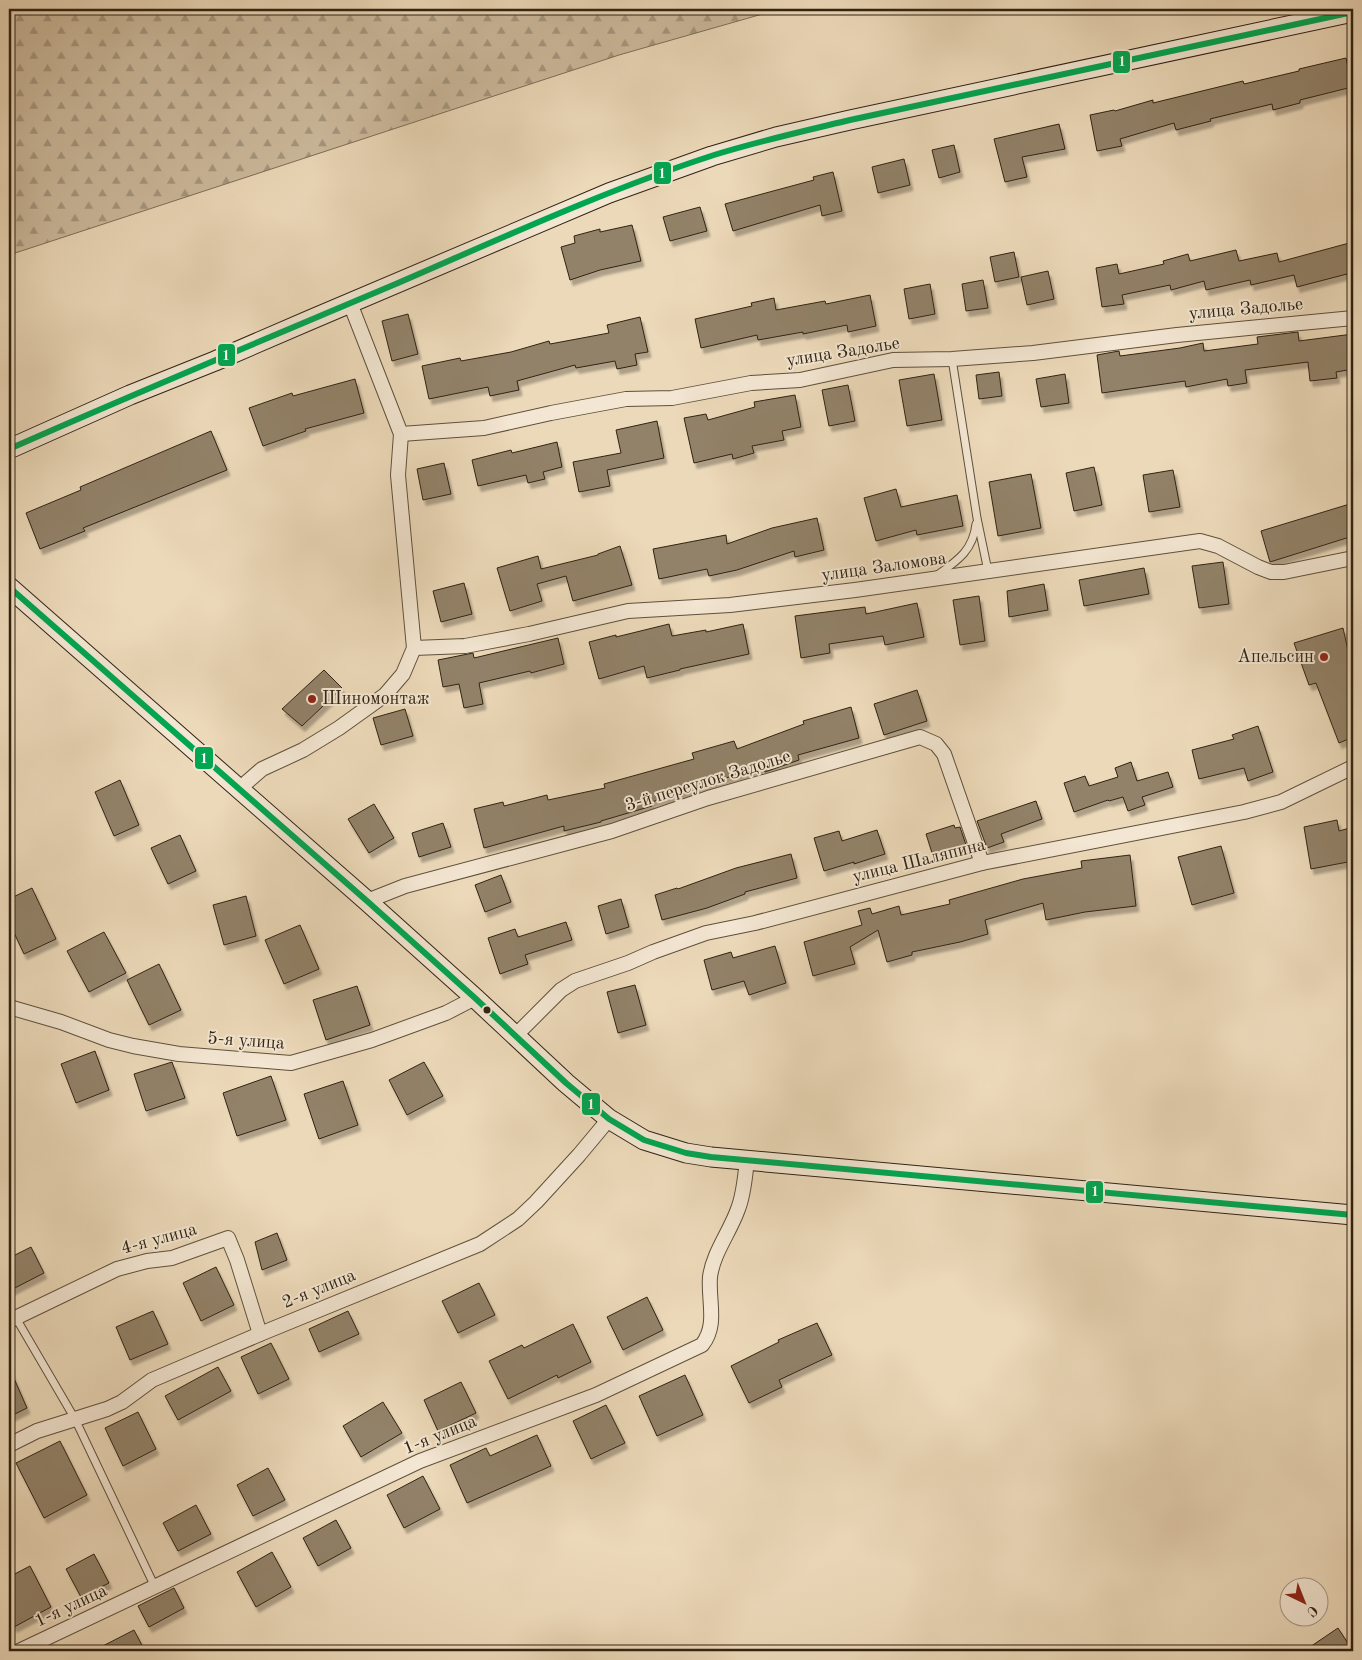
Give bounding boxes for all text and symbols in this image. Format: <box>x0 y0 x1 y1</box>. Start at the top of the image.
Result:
line badge: 1 <box>1112 50 1131 74</box>
text: 1 <box>1118 55 1126 69</box>
line badge: 1 <box>653 161 672 185</box>
text: 1 <box>658 167 666 181</box>
street label: улица Задолье <box>1188 295 1304 323</box>
street label: улица Задолье <box>785 334 901 370</box>
line badge: 1 <box>217 343 236 367</box>
text: 1 <box>222 349 230 363</box>
street label: улица Заломова <box>820 549 948 585</box>
place label: Апельсин <box>1237 648 1314 666</box>
marker: Апельсин <box>1318 651 1330 663</box>
place label: Шиномонтаж <box>322 690 430 708</box>
marker: Шиномонтаж <box>306 693 318 705</box>
line badge: 1 <box>194 746 214 770</box>
street label: 3-й переулок Задолье <box>623 747 793 815</box>
text: 1 <box>200 752 208 766</box>
street label: улица Шаляпина <box>851 836 988 886</box>
unlabelled marker <box>482 1005 492 1015</box>
street label: 5-я улица <box>207 1029 285 1053</box>
line badge: 1 <box>581 1092 601 1116</box>
text: 1 <box>587 1098 595 1112</box>
line badge: 1 <box>1085 1180 1104 1204</box>
text: 1 <box>1091 1185 1099 1199</box>
street label: 4-я улица <box>119 1220 199 1258</box>
street label: 2-я улица <box>280 1266 358 1312</box>
street label: 1-я улица <box>401 1412 479 1458</box>
north arrow <box>1280 1578 1330 1628</box>
street label: 1-я улица <box>32 1581 110 1631</box>
text: С <box>1304 1603 1320 1619</box>

